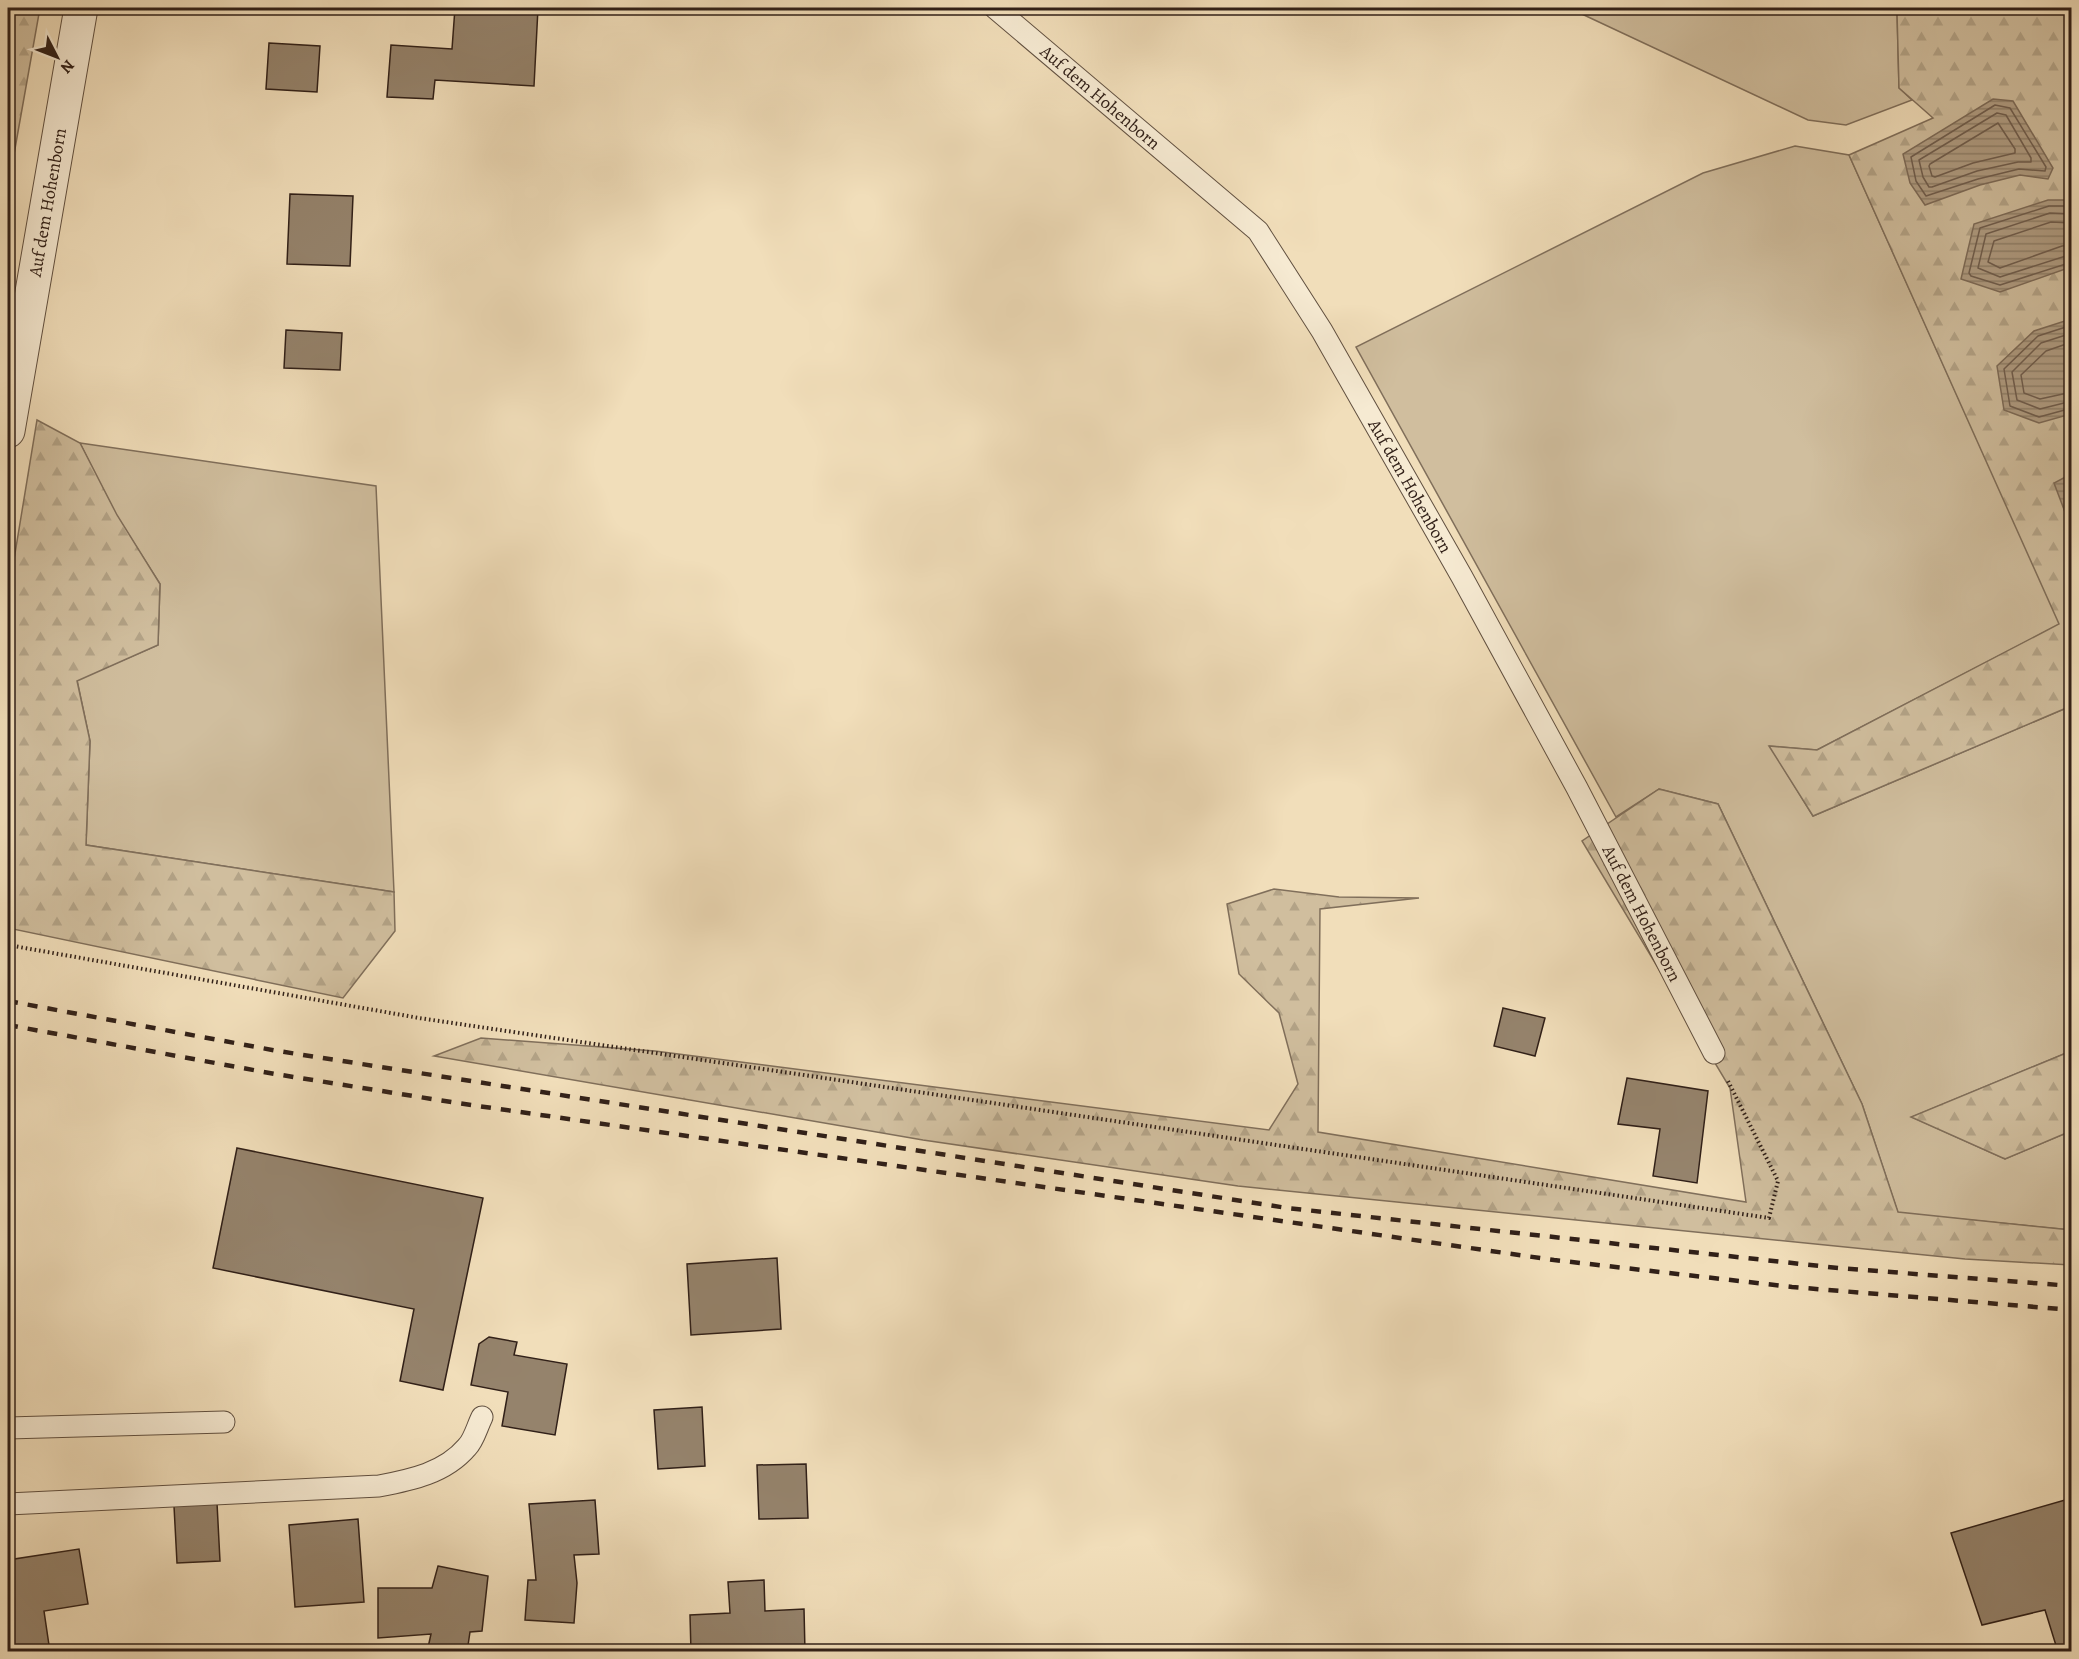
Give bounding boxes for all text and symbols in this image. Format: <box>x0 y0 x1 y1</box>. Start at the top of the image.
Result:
north arrow <box>27 27 87 87</box>
street label: Auf dem Hohenborn <box>1034 39 1165 155</box>
text: N <box>55 55 79 78</box>
street label: Auf dem Hohenborn <box>23 126 72 280</box>
street label: Auf dem Hohenborn <box>1362 414 1458 558</box>
street label: Auf dem Hohenborn <box>1596 840 1687 986</box>

